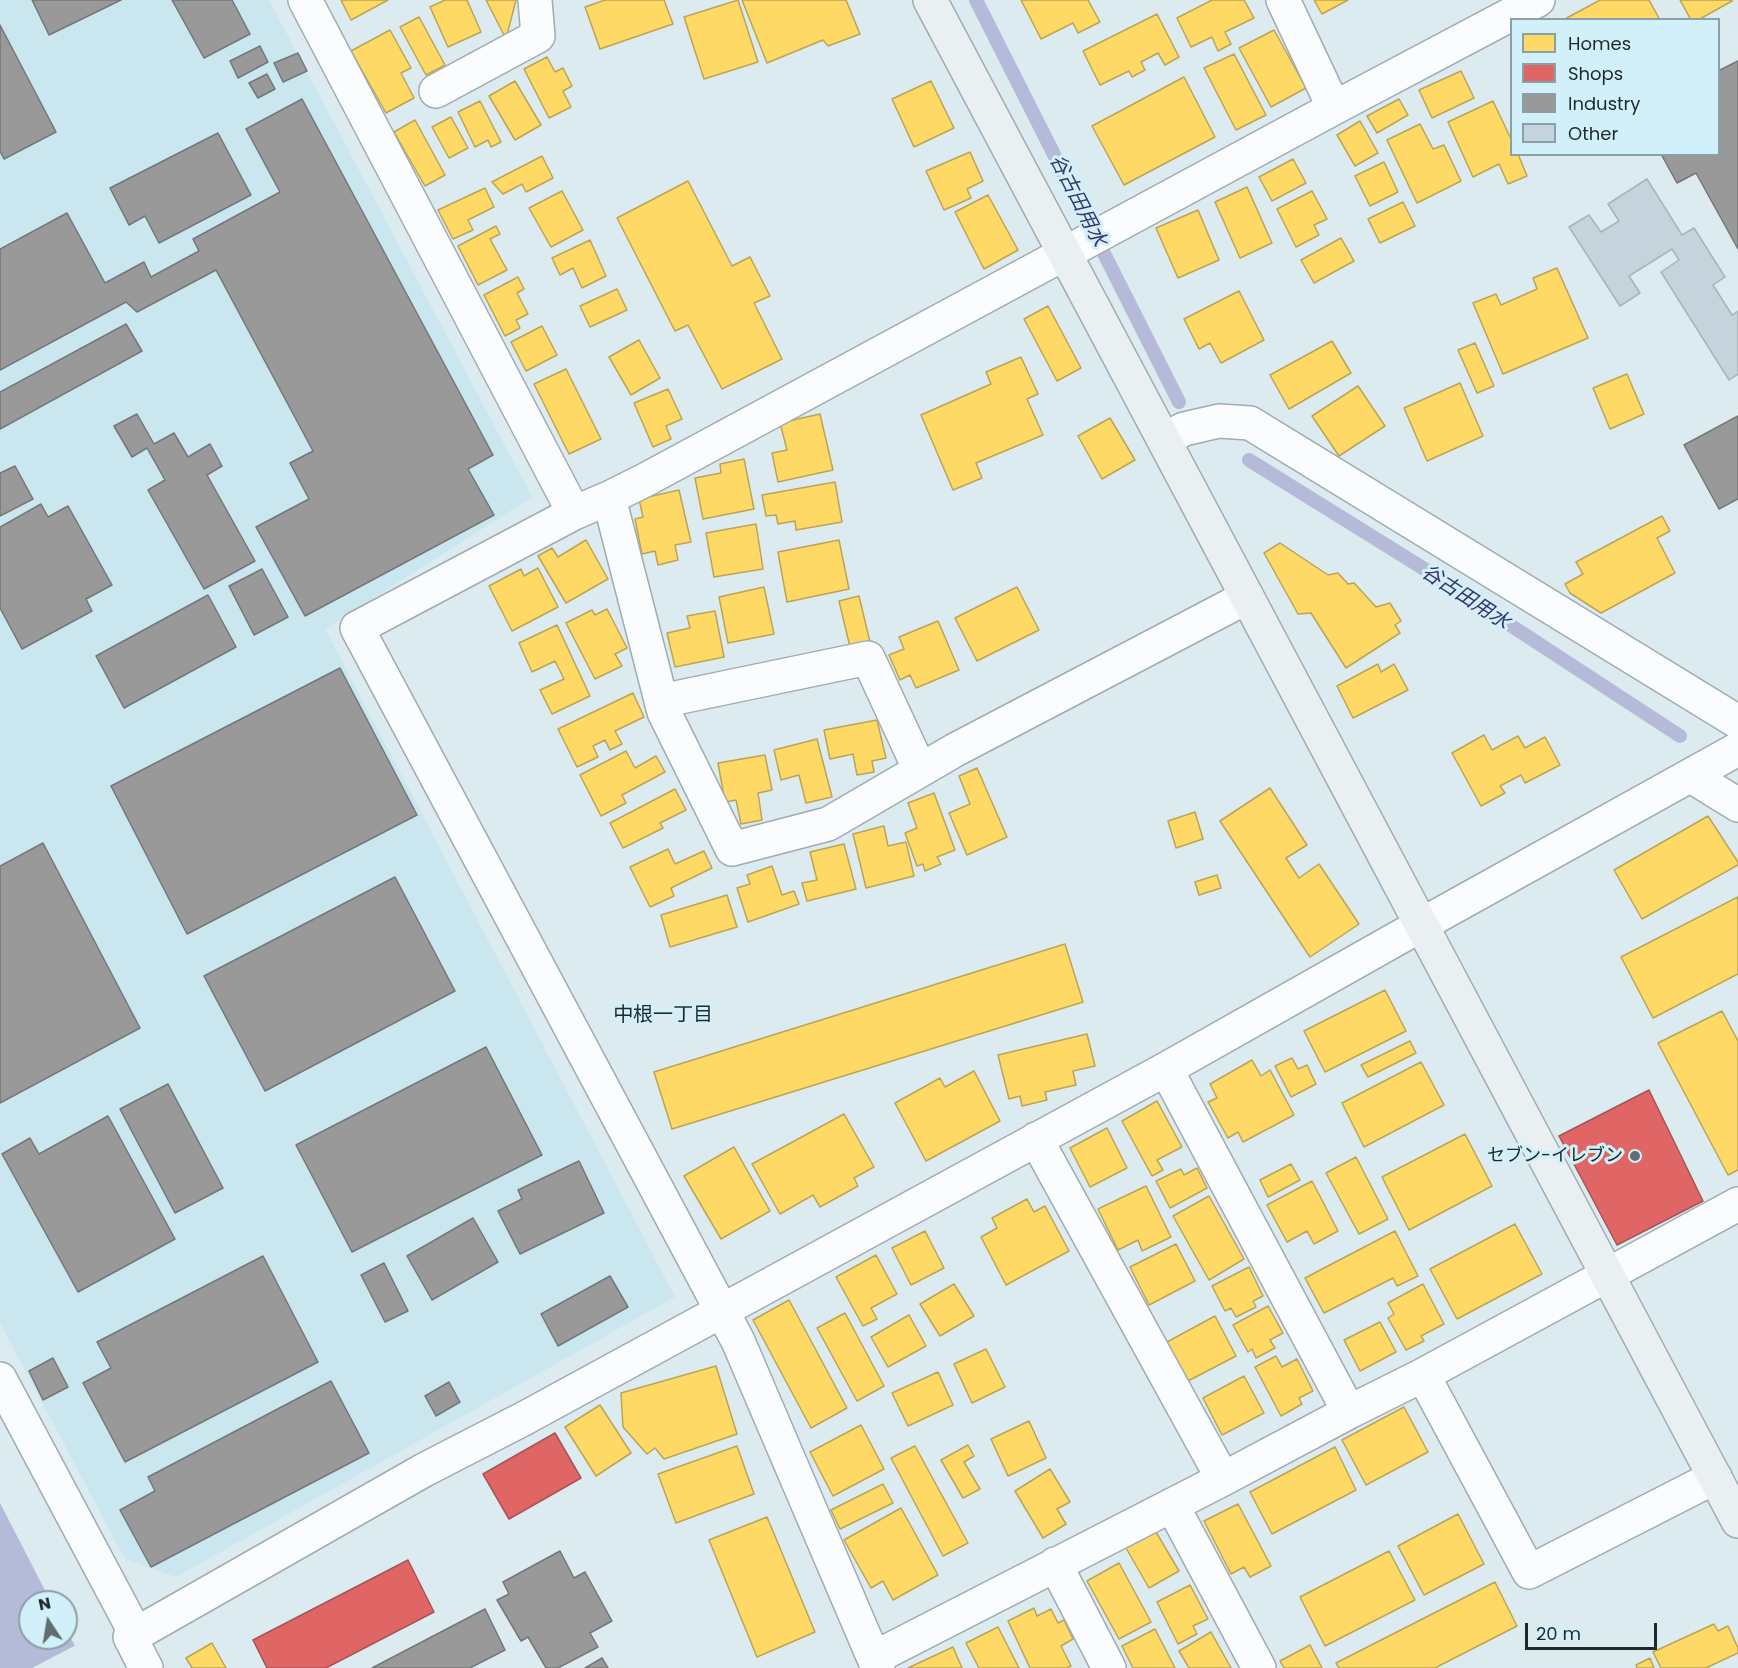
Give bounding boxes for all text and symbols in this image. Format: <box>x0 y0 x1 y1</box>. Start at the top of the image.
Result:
legend <box>1510 18 1720 156</box>
text: Homes <box>1568 31 1631 56</box>
text: Shops <box>1568 61 1623 86</box>
text: Industry <box>1568 91 1640 116</box>
text: Other <box>1568 121 1618 146</box>
water label: 谷古田用水 <box>1044 151 1110 251</box>
water label: 谷古田用水 <box>1417 561 1513 635</box>
district label: 中根一丁目 <box>613 1004 713 1028</box>
place label: セブン-イレブン <box>1487 1145 1623 1167</box>
marker: セブン-イレブン <box>1628 1149 1642 1163</box>
north arrow <box>18 1590 78 1650</box>
text: N <box>36 1591 53 1616</box>
scale bar <box>1528 1611 1660 1649</box>
text: 20 m <box>1536 1621 1581 1646</box>

